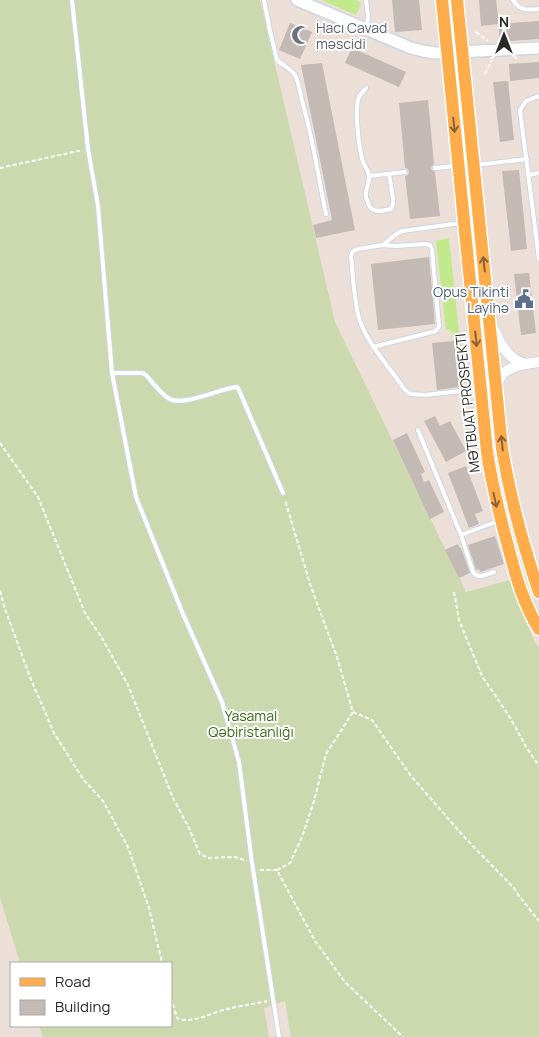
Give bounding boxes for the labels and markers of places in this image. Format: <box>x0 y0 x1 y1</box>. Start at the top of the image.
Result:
place label: Hacı Cavad məscidi <box>316 18 387 53</box>
mosque icon: Hacı Cavad məscidi <box>290 24 312 46</box>
place label: Opus Tikinti Layihə <box>433 282 509 317</box>
public building icon: Opus Tikinti Layihə <box>513 288 535 310</box>

